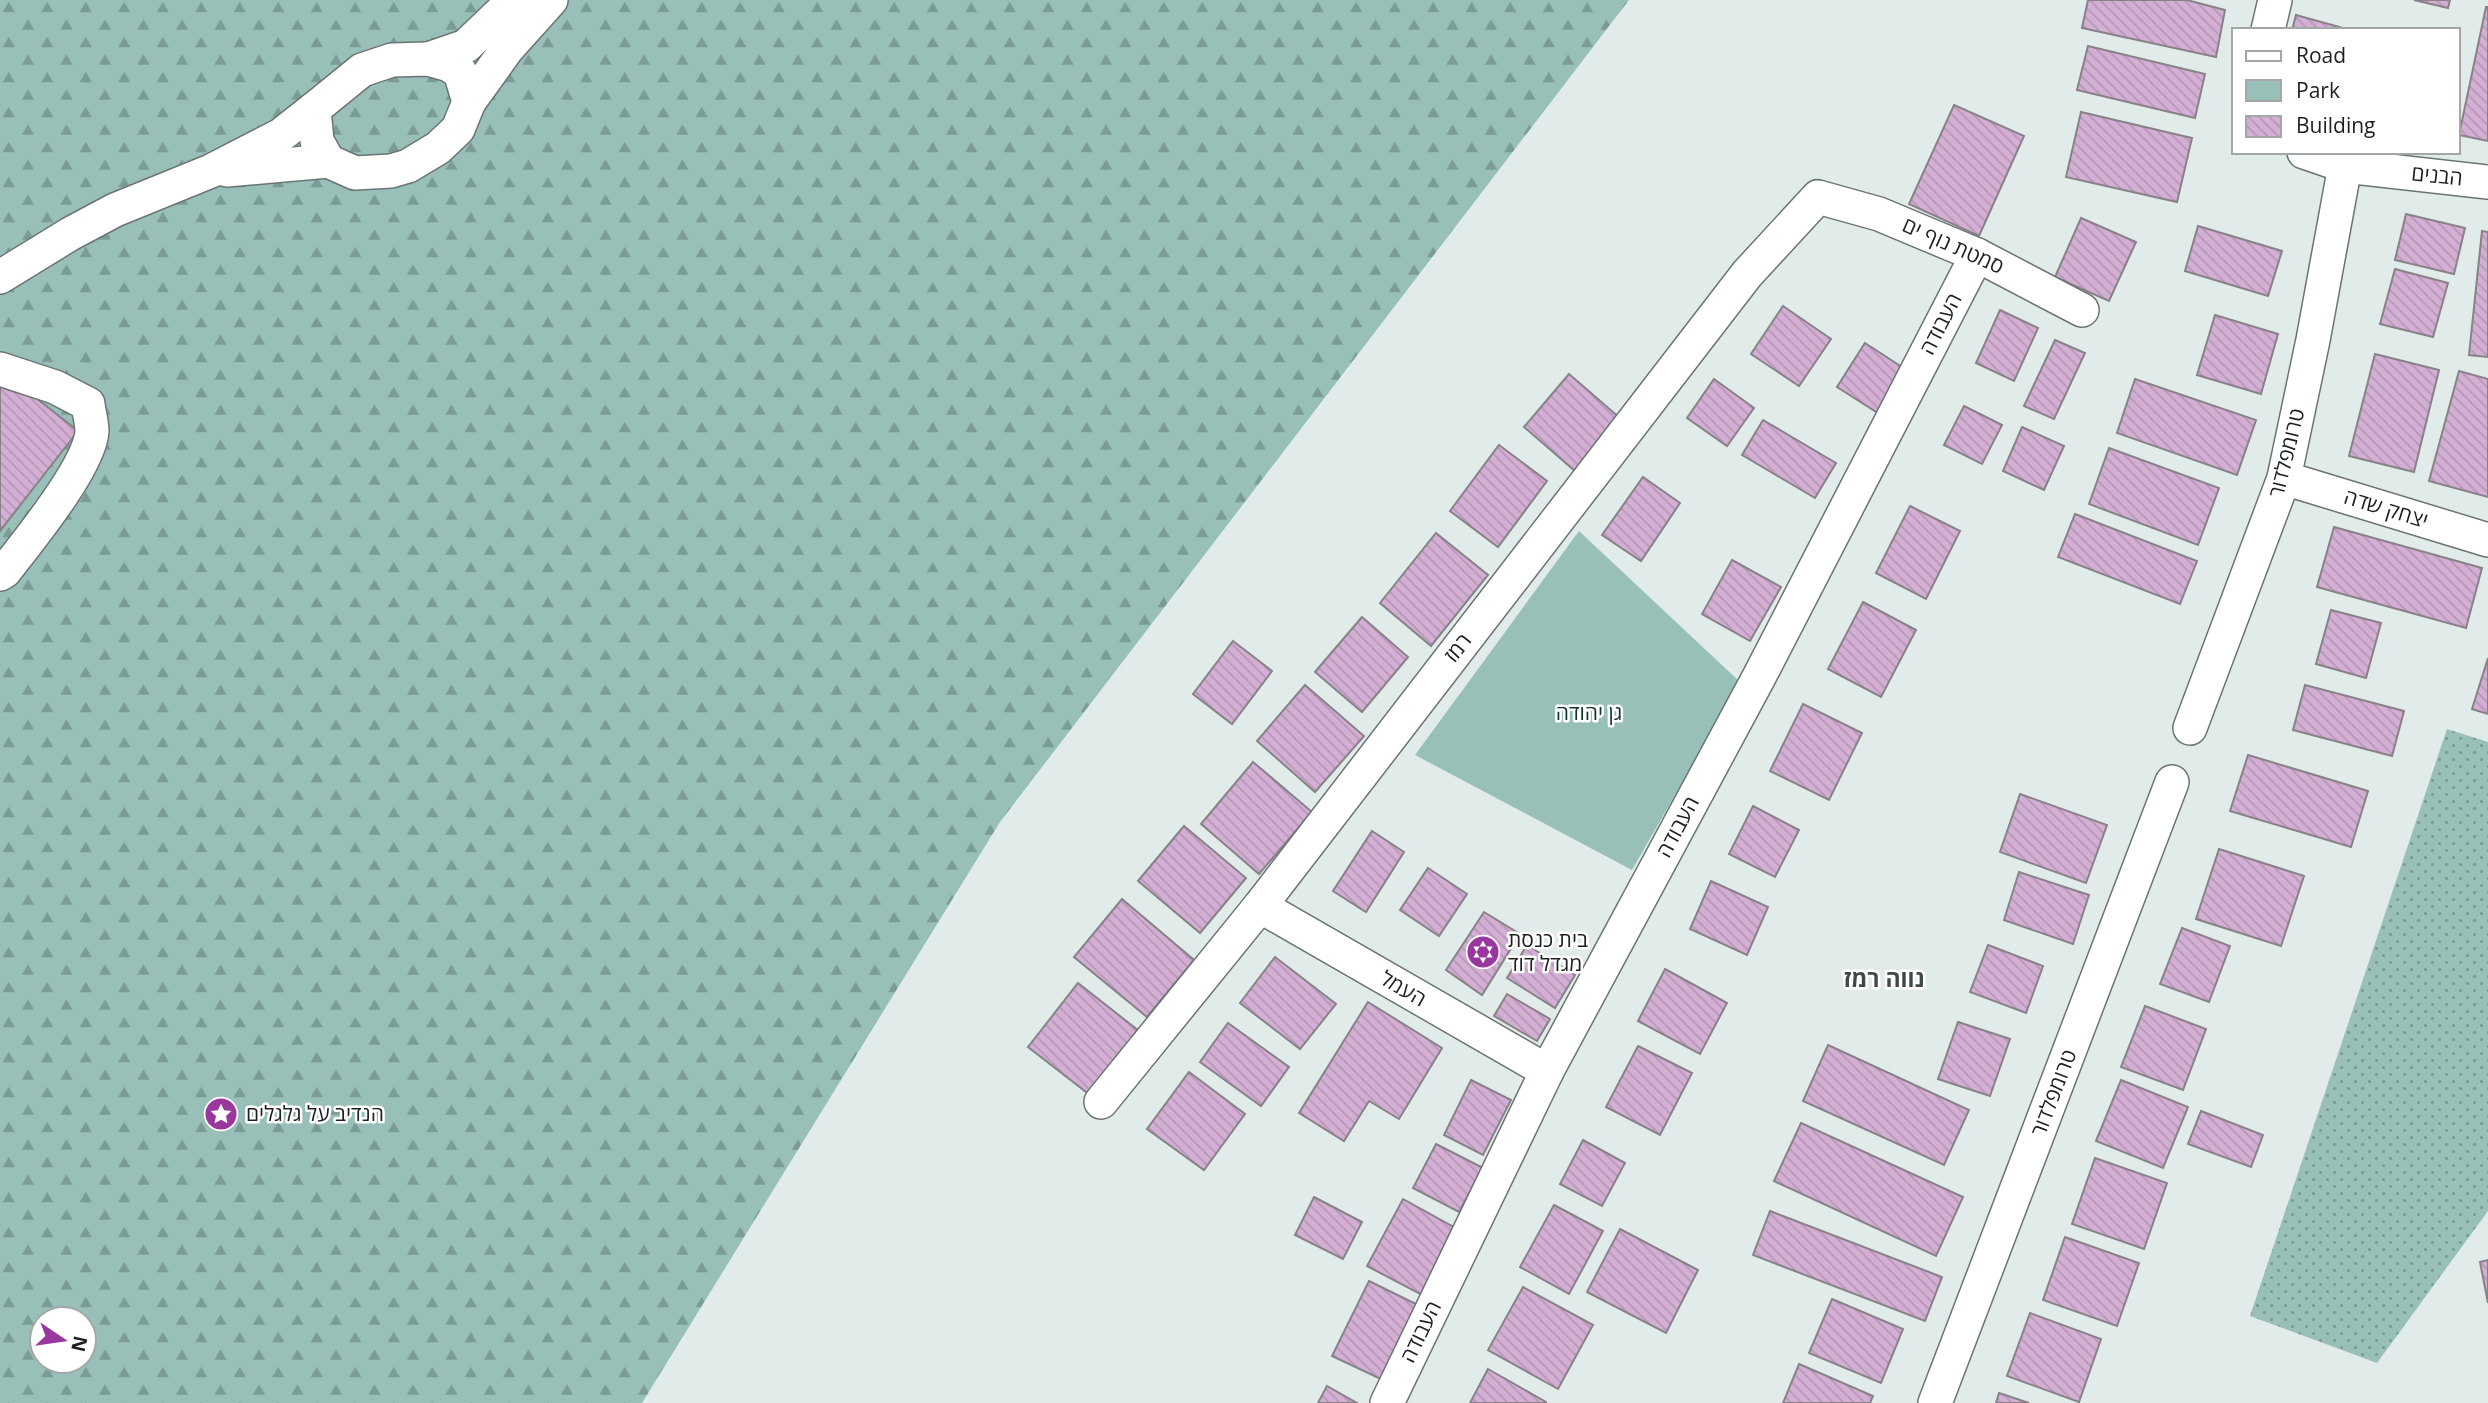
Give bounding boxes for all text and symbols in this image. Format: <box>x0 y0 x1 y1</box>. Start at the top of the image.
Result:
legend <box>2232 28 2460 154</box>
text: Road <box>2296 41 2346 69</box>
text: Park <box>2296 76 2340 104</box>
text: Building <box>2296 111 2375 139</box>
street label: הבנים <box>2410 158 2464 192</box>
street label: סמטת נוף ים <box>1898 210 2009 280</box>
street label: העבודה <box>1913 288 1967 359</box>
street label: טרומפלדור <box>2261 405 2311 500</box>
street label: יצחק שדה <box>2341 482 2432 534</box>
street label: רמז <box>1437 627 1477 667</box>
park label: גן יהודה <box>1556 698 1622 726</box>
street label: העבודה <box>1649 791 1705 862</box>
place label: בית כנסת מגדל דוד <box>1508 925 1588 977</box>
synagogue icon: בית כנסת מגדל דוד <box>1464 933 1502 971</box>
district label: נווה רמז <box>1844 962 1924 994</box>
street label: העמל <box>1375 964 1432 1012</box>
street label: טרומפלדור <box>2024 1045 2082 1140</box>
place icon: הנדיב על גלגלים <box>202 1095 240 1133</box>
place label: הנדיב על גלגלים <box>246 1099 384 1127</box>
street label: העבודה <box>1393 1296 1447 1367</box>
north arrow <box>28 1305 98 1375</box>
text: N <box>65 1333 94 1354</box>

